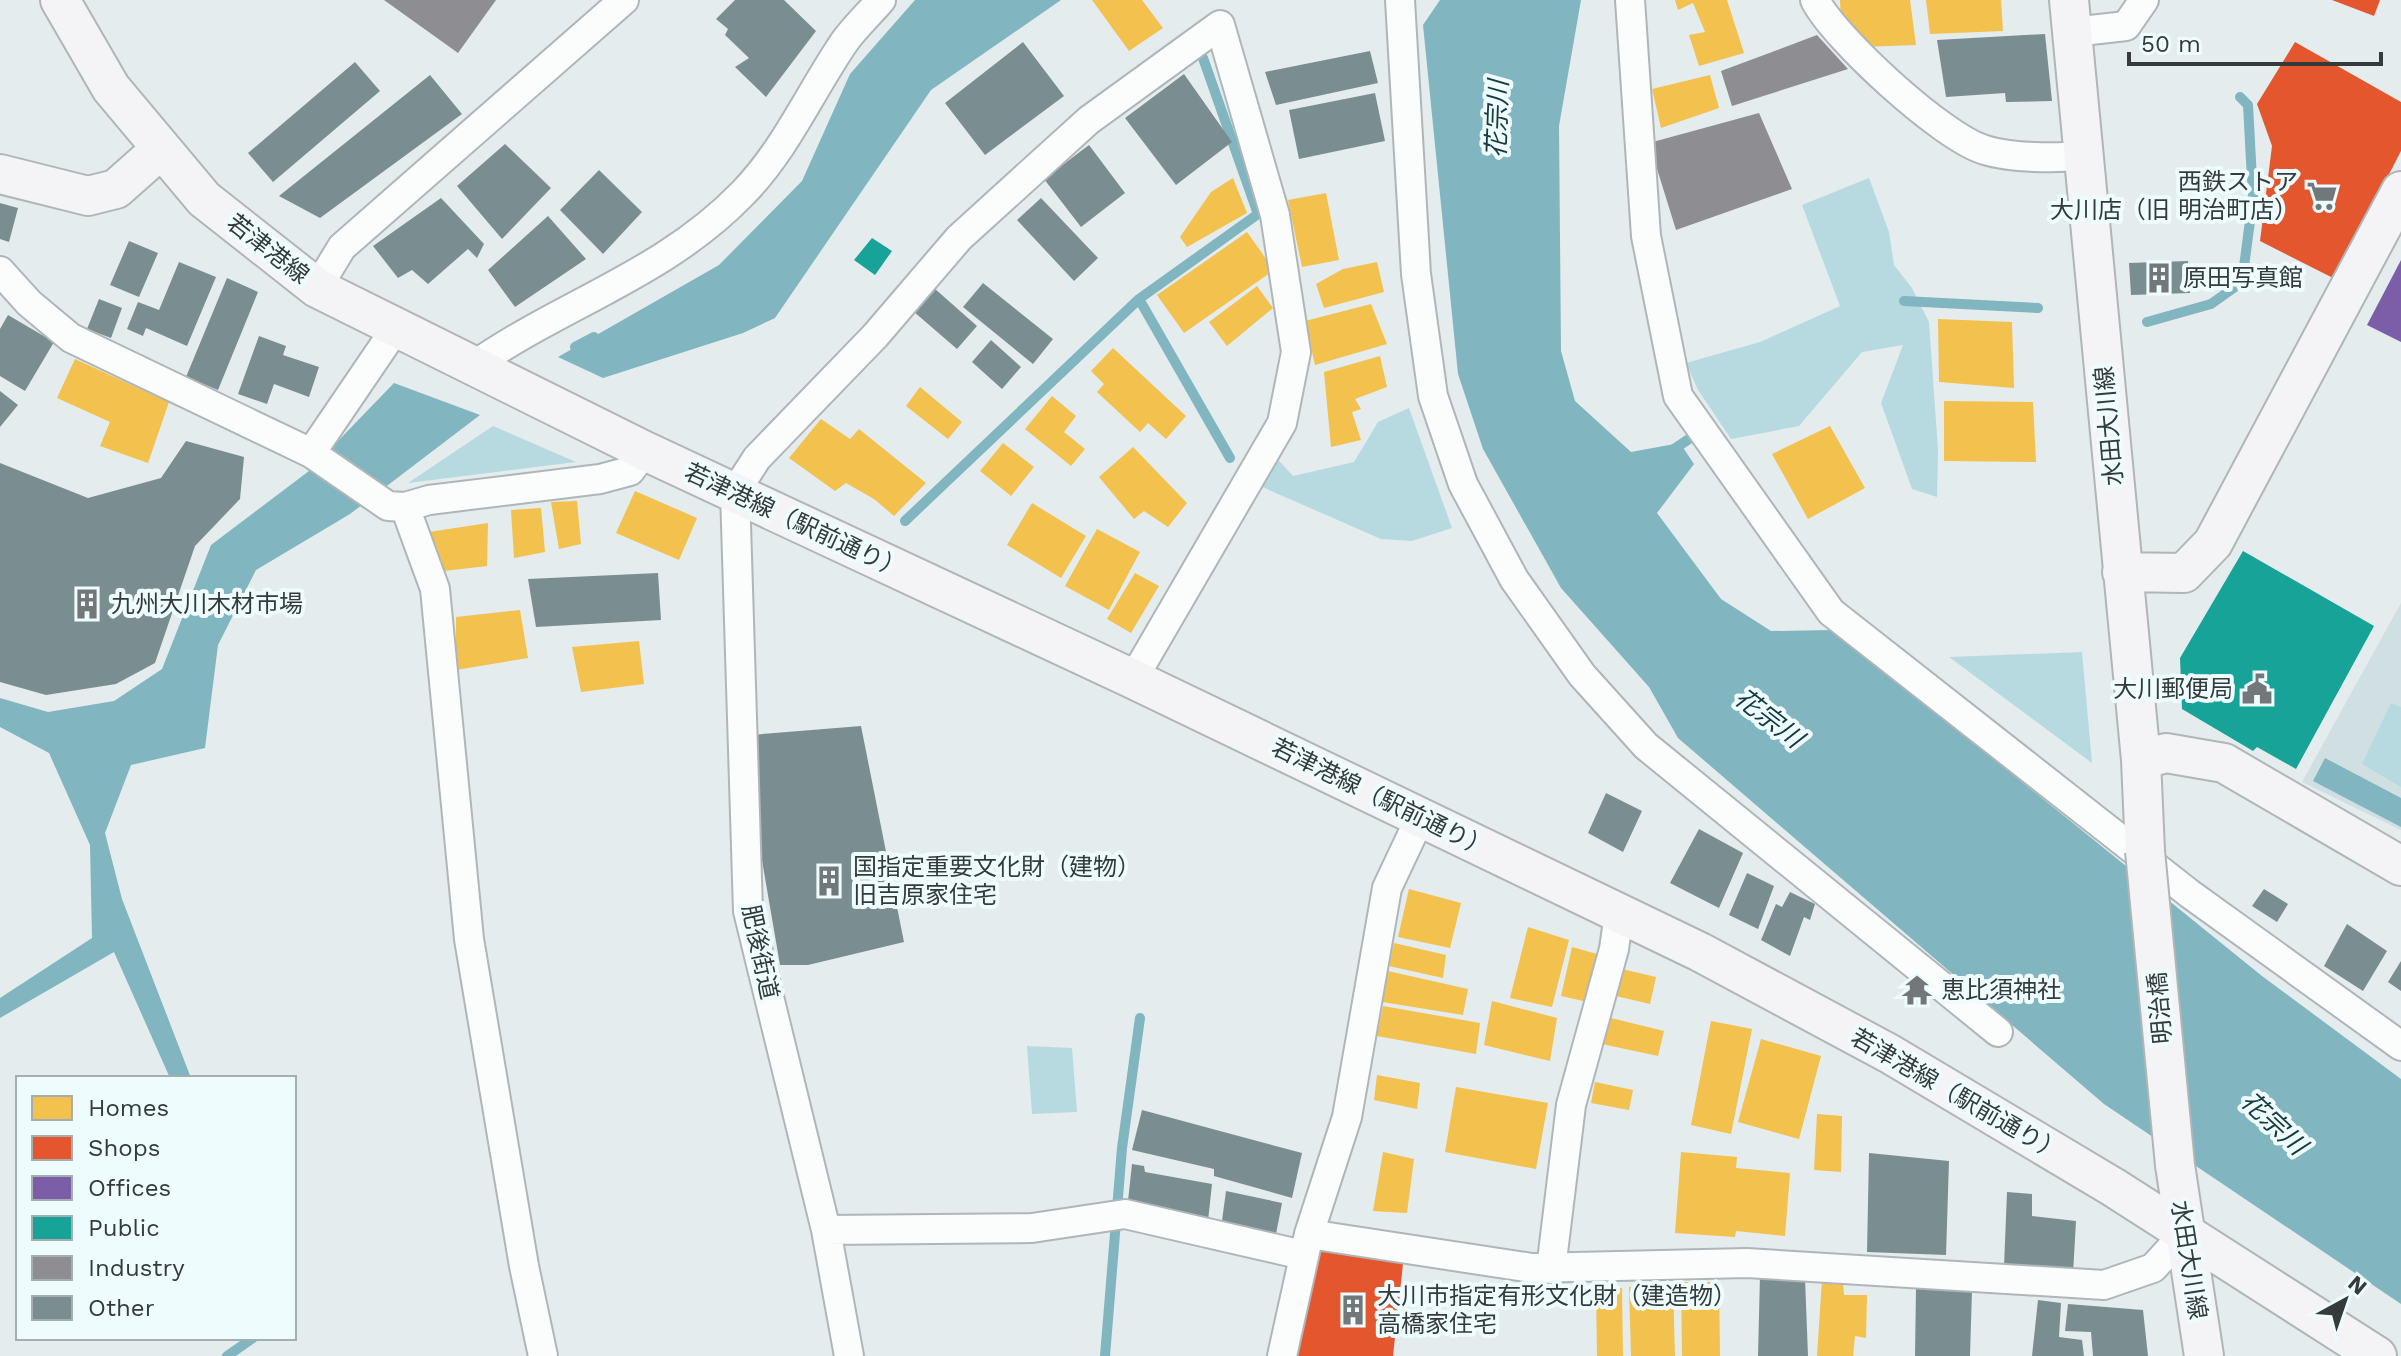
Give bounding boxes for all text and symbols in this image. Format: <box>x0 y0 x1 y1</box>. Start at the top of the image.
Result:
scale bar <box>2129 16 2381 66</box>
text: 50 m <box>2141 30 2201 58</box>
water label: 花宗川 <box>1481 77 1513 159</box>
place label: 西鉄ストア 大川店（旧 明治町店） <box>2050 168 2298 224</box>
supermarket icon: 西鉄ストア 大川店（旧 明治町店） <box>2305 179 2339 213</box>
street label: 若津港線 <box>222 208 314 290</box>
building icon: 原田写真館 <box>2142 261 2176 295</box>
place label: 原田写真館 <box>2183 264 2303 292</box>
street label: 水田大川線 <box>2090 365 2128 487</box>
street label: 若津港線（駅前通り） <box>680 458 910 584</box>
building icon: 九州大川木材市場 <box>70 587 104 621</box>
place label: 九州大川木材市場 <box>111 590 303 618</box>
public building icon: 大川郵便局 <box>2240 672 2274 706</box>
place label: 大川郵便局 <box>2113 675 2233 703</box>
water label: 花宗川 <box>1729 682 1811 756</box>
street label: 若津港線（駅前通り） <box>1267 733 1495 863</box>
place label: 国指定重要文化財（建物） 旧吉原家住宅 <box>853 853 1141 909</box>
building icon: 国指定重要文化財（建物） 旧吉原家住宅 <box>812 864 846 898</box>
street label: 肥後街道 <box>736 902 784 1002</box>
street label: 明治橋 <box>2143 971 2177 1045</box>
temple icon: 恵比須神社 <box>1900 973 1934 1007</box>
place label: 恵比須神社 <box>1941 976 2061 1004</box>
street label: 若津港線（駅前通り） <box>1846 1023 2068 1167</box>
legend <box>16 1076 296 1340</box>
water label: 花宗川 <box>2235 1085 2315 1163</box>
text: Homes <box>88 1094 169 1122</box>
text: Shops <box>88 1134 160 1162</box>
text: Offices <box>88 1174 171 1202</box>
street label: 水田大川線 <box>2166 1199 2212 1321</box>
text: Public <box>88 1214 160 1242</box>
text: Industry <box>88 1254 185 1282</box>
north arrow <box>2305 1260 2385 1340</box>
text: N <box>2343 1270 2372 1300</box>
place label: 大川市指定有形文化財（建造物） 高橋家住宅 <box>1377 1282 1737 1338</box>
building icon: 大川市指定有形文化財（建造物） 高橋家住宅 <box>1336 1293 1370 1327</box>
text: Other <box>88 1294 155 1322</box>

